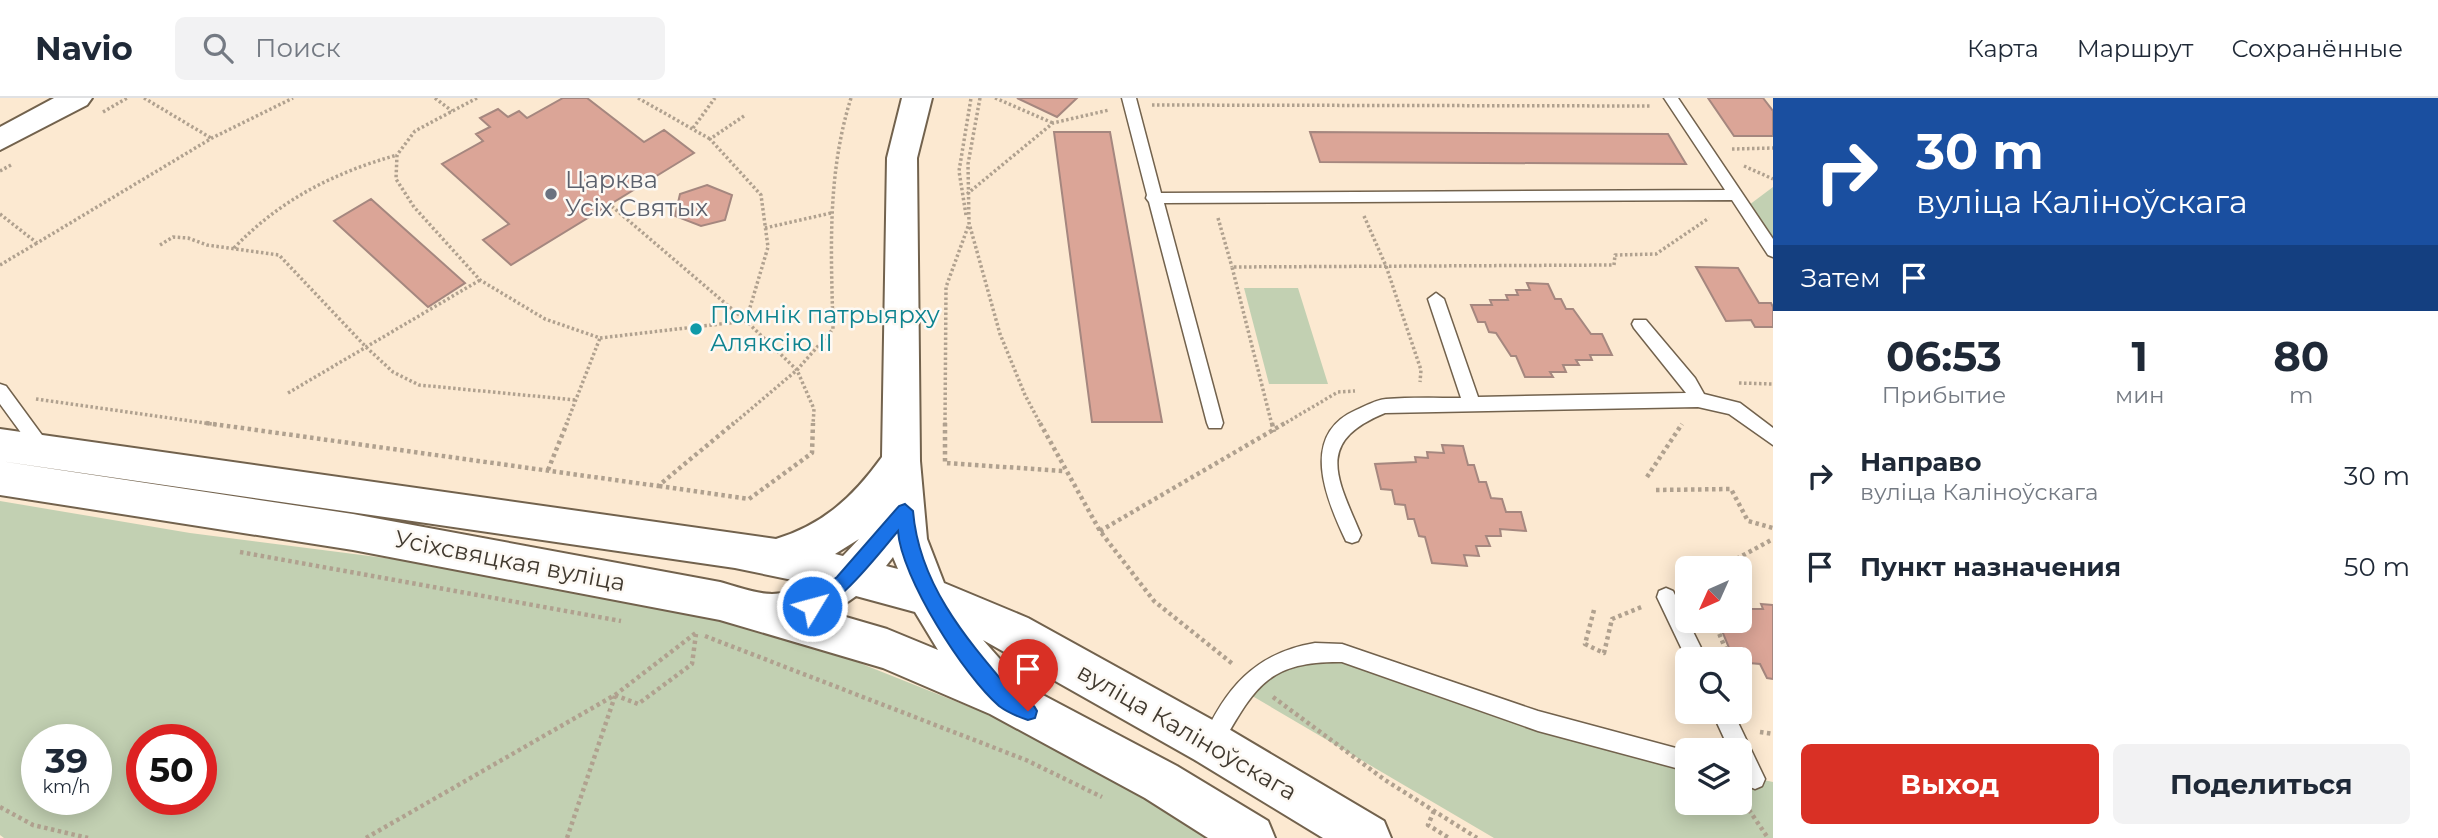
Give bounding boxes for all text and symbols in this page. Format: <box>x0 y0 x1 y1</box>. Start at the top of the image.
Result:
search box <box>175 17 665 80</box>
text: Navio <box>35 28 133 68</box>
icon: search <box>199 29 237 67</box>
text: Поиск <box>255 32 341 64</box>
text: Карта <box>1967 34 2039 63</box>
text: Маршрут <box>2077 34 2193 63</box>
text: Сохранённые <box>2231 34 2403 63</box>
text: 30 m <box>1916 122 2044 181</box>
icon: right <box>1801 126 1892 217</box>
place label: Царква Усіх Святых <box>565 165 708 222</box>
text: вуліца Каліноўскага <box>1916 182 2248 221</box>
marker: Царква Усіх Святых <box>543 186 559 202</box>
icon: arrive <box>1895 259 1933 297</box>
text: Затем <box>1801 262 1881 294</box>
place label: Помнік патрыярху Аляксію II <box>710 300 941 357</box>
marker: Помнік патрыярху Аляксію II <box>688 321 704 337</box>
text: 06:53 <box>1886 330 2002 382</box>
text: 1 <box>2132 330 2148 382</box>
text: 80 <box>2273 330 2329 382</box>
text: Прибытие <box>1882 381 2006 409</box>
text: мин <box>2115 381 2165 409</box>
text: m <box>2289 381 2313 409</box>
text: Направо <box>1860 446 1981 478</box>
icon: right <box>1801 457 1839 495</box>
text: 30 m <box>2344 460 2410 492</box>
text: вуліца Каліноўскага <box>1860 478 2098 506</box>
street label: Усіхсвяцкая вуліца <box>392 524 628 597</box>
icon: arrive <box>1801 548 1839 586</box>
text: Пункт назначения <box>1860 551 2121 583</box>
text: 50 m <box>2344 551 2410 583</box>
north arrow <box>1675 556 1752 634</box>
map controls <box>1675 556 1752 815</box>
position arrow <box>775 569 849 643</box>
pin <box>998 639 1058 711</box>
button: search <box>1675 647 1752 724</box>
icon: arrive <box>1009 650 1047 688</box>
street label: вуліца Каліноўскага <box>1072 657 1302 806</box>
speed limit sign: 50 <box>126 724 217 815</box>
button: layers <box>1675 738 1752 815</box>
text: 39 <box>45 739 88 782</box>
button: Выход <box>1801 744 2099 824</box>
button: Поделиться <box>2113 744 2410 824</box>
text: km/h <box>42 776 91 798</box>

